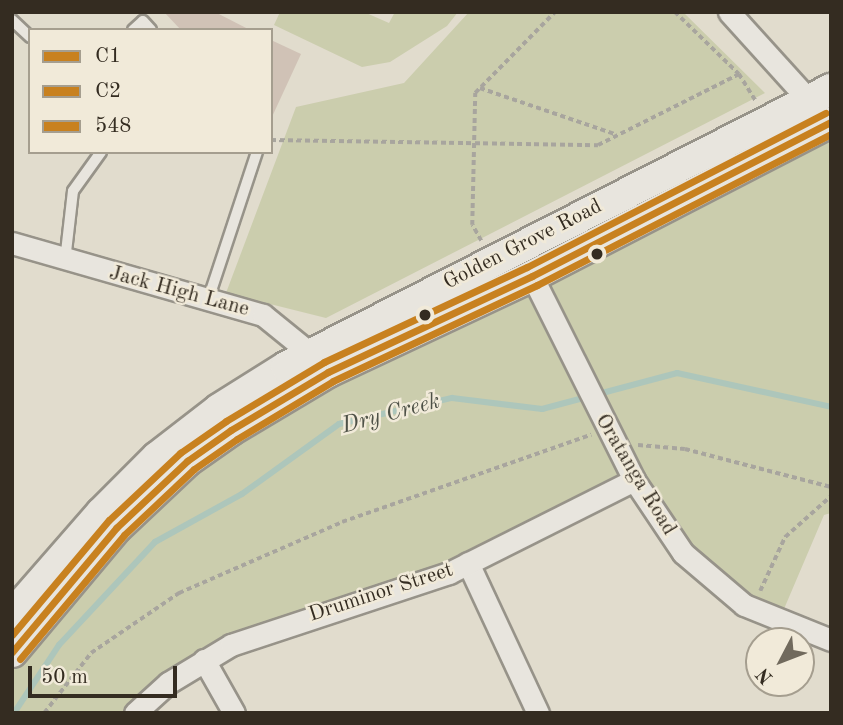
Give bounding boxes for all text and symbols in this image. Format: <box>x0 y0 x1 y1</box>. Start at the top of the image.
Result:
legend <box>28 28 273 154</box>
text: C1 <box>95 46 121 67</box>
text: C2 <box>95 81 121 102</box>
text: 548 <box>95 116 132 137</box>
street label: Golden Grove Road <box>439 194 607 296</box>
unlabelled marker <box>590 247 604 261</box>
street label: Jack High Lane <box>106 261 252 323</box>
unlabelled marker <box>418 308 432 322</box>
water label: Dry Creek <box>339 388 443 440</box>
street label: Oratanga Road <box>589 410 681 540</box>
street label: Druminor Street <box>306 558 456 628</box>
north arrow <box>745 627 815 697</box>
scale bar <box>32 652 180 696</box>
text: N <box>754 663 777 687</box>
text: 50 m <box>41 667 88 688</box>

